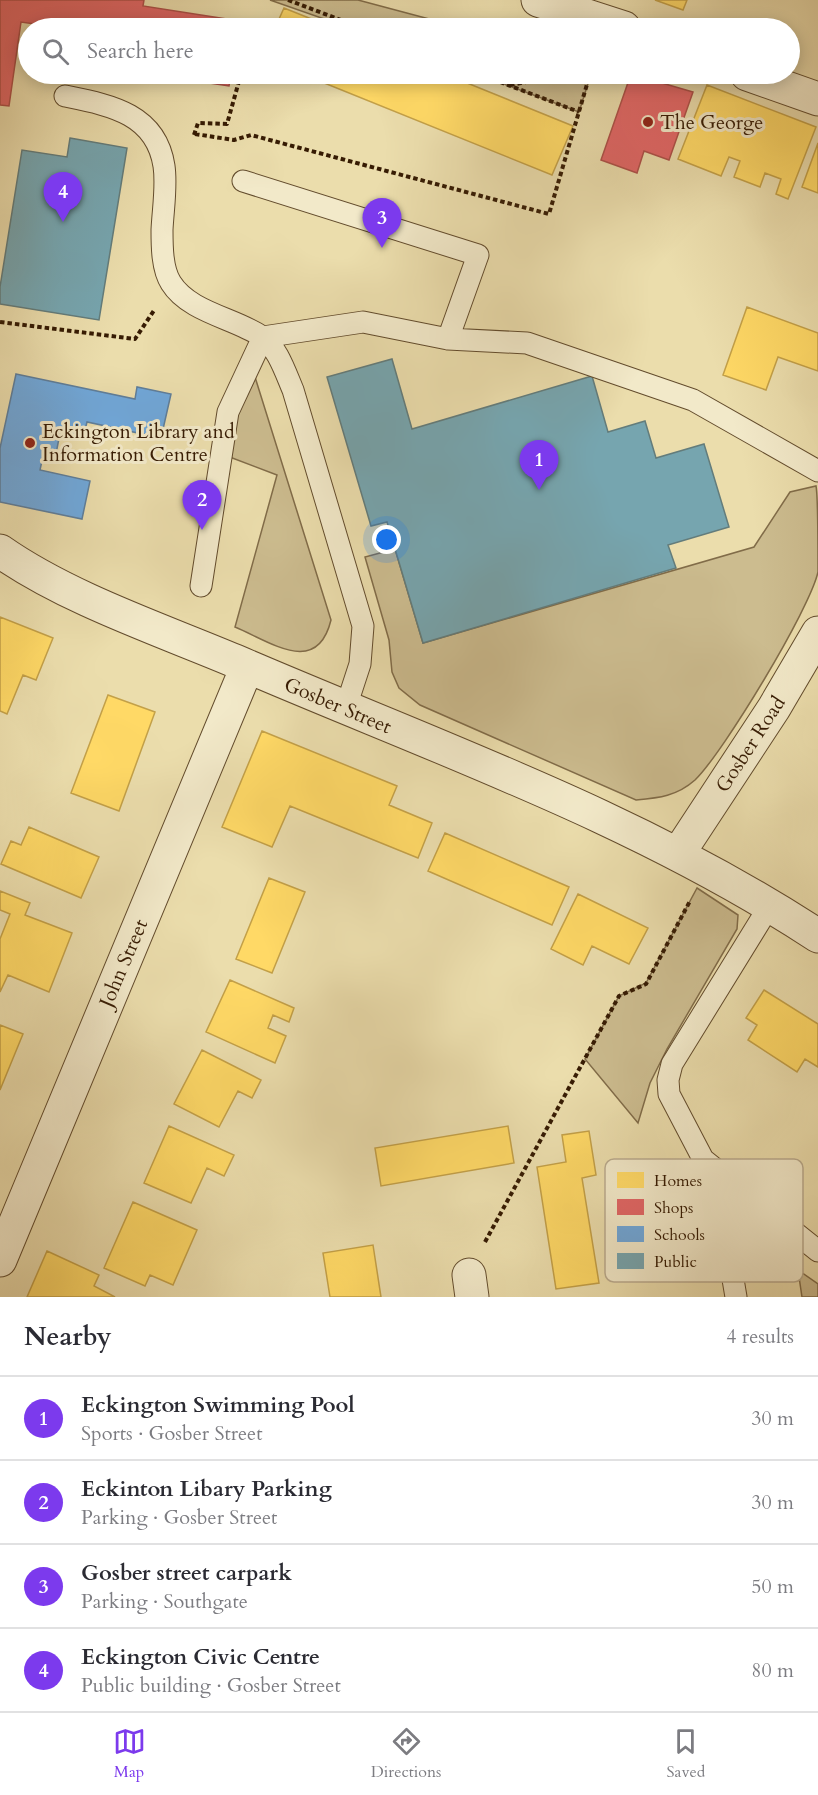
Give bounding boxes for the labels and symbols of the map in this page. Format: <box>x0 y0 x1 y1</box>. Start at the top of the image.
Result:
place label: The George <box>660 109 763 136</box>
marker: The George <box>641 115 655 129</box>
pin: 4 <box>44 172 82 222</box>
pin: 3 <box>362 198 401 248</box>
place label: Eckington Library and Information Centre <box>42 418 235 468</box>
marker: Eckington Library and Information Centre <box>23 436 37 450</box>
pin: 1 <box>520 440 558 490</box>
pin: 2 <box>182 480 222 530</box>
your location <box>372 525 401 554</box>
street label: Gosber Street <box>280 671 396 740</box>
street label: Gosber Road <box>709 691 792 798</box>
street label: John Street <box>92 914 154 1014</box>
legend <box>605 1159 803 1282</box>
text: Homes <box>654 1170 702 1192</box>
text: Shops <box>654 1197 693 1219</box>
text: Schools <box>654 1224 705 1246</box>
text: Public <box>654 1251 697 1273</box>

